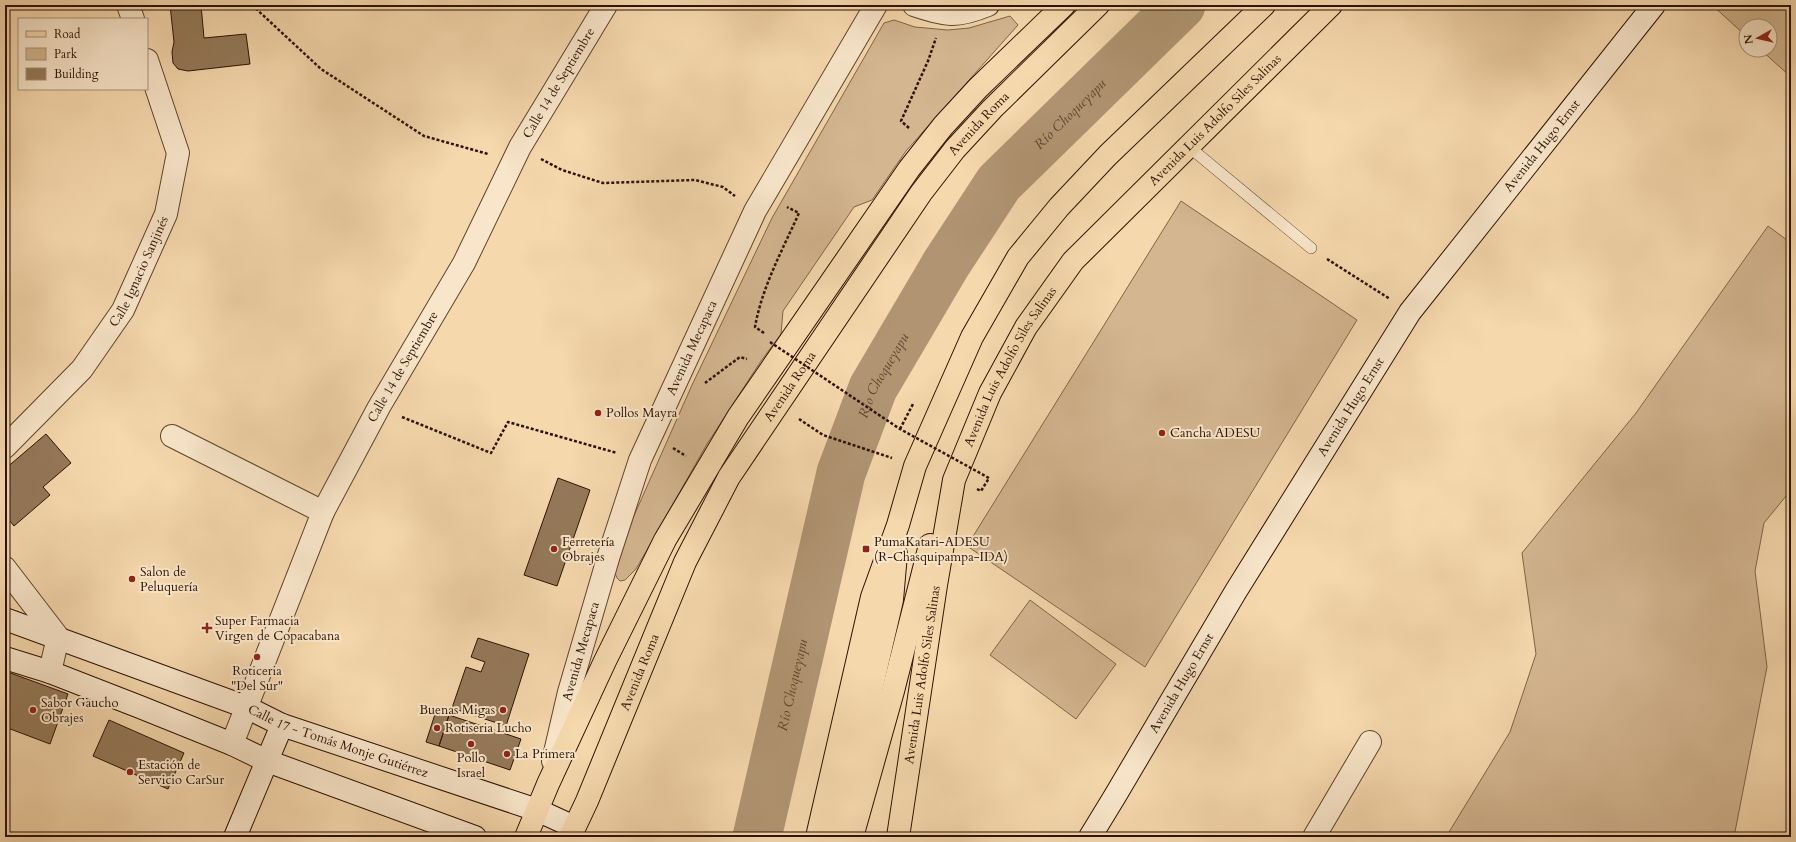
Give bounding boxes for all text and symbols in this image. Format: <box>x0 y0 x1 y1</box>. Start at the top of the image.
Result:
legend <box>18 18 148 90</box>
north arrow <box>1738 18 1778 58</box>
street label: Calle 14 de Septiembre <box>518 24 599 142</box>
text: Road <box>54 26 81 42</box>
text: N <box>1740 33 1757 45</box>
text: Park <box>54 46 78 62</box>
street label: Avenida Luis Adolfo Siles Salinas <box>1145 50 1285 190</box>
text: Building <box>54 66 99 82</box>
water label: Río Choqueyapu <box>1030 74 1110 153</box>
street label: Avenida Roma <box>944 88 1014 159</box>
street label: Avenida Hugo Ernst <box>1500 96 1584 196</box>
street label: Calle Ignacio Sanjinés <box>105 213 173 331</box>
street label: Avenida Luis Adolfo Siles Salinas <box>960 283 1061 450</box>
street label: Avenida Mecapaca <box>662 297 722 398</box>
street label: Calle 14 de Septiembre <box>363 308 443 426</box>
water label: Río Choqueyapu <box>853 329 913 421</box>
street label: Avenida Roma <box>760 347 821 425</box>
street label: Avenida Hugo Ernst <box>1313 354 1388 460</box>
place label: Pollos Mayra <box>606 404 678 422</box>
marker: Pollos Mayra <box>593 408 603 418</box>
place label: Cancha ADESU <box>1170 424 1260 442</box>
marker: Cancha ADESU <box>1157 428 1167 438</box>
place label: Ferretería Obrajes <box>562 533 615 566</box>
place label: PumaKatari-ADESU (R-Chasquipampa-IDA) <box>874 533 1008 566</box>
marker: Ferretería Obrajes <box>549 544 559 554</box>
marker: PumaKatari-ADESU (R-Chasquipampa-IDA) <box>861 544 871 554</box>
place label: Salon de Peluquería <box>140 563 198 596</box>
marker: Salon de Peluquería <box>127 574 137 584</box>
street label: Avenida Luis Adolfo Siles Salinas <box>900 584 945 765</box>
street label: Avenida Mecapaca <box>558 599 604 703</box>
place label: Super Farmacia Virgen de Copacabana <box>215 612 340 645</box>
marker: Super Farmacia Virgen de Copacabana <box>202 623 212 633</box>
street label: Avenida Hugo Ernst <box>1145 630 1218 737</box>
street label: Avenida Roma <box>616 631 664 713</box>
water label: Río Choqueyapu <box>772 637 812 733</box>
marker: Roticeria "Del Sur" <box>252 652 262 662</box>
place label: Roticeria "Del Sur" <box>231 662 283 695</box>
place label: Sabor Gaucho Obrajes <box>41 694 119 727</box>
street label: Calle 17 - Tomás Monje Gutiérrez <box>245 700 431 782</box>
place label: Buenas Migas <box>419 701 495 719</box>
marker: Sabor Gaucho Obrajes <box>28 705 38 715</box>
marker: Buenas Migas <box>498 705 508 715</box>
place label: Rotiseria Lucho <box>445 719 532 737</box>
marker: Rotiseria Lucho <box>432 723 442 733</box>
marker: Pollo Israel <box>466 739 476 749</box>
place label: La Primera <box>515 745 576 763</box>
place label: Pollo Israel <box>457 749 486 782</box>
marker: La Primera <box>502 749 512 759</box>
place label: Estación de Servicio CarSur <box>138 756 224 789</box>
marker: Estación de Servicio CarSur <box>125 767 135 777</box>

